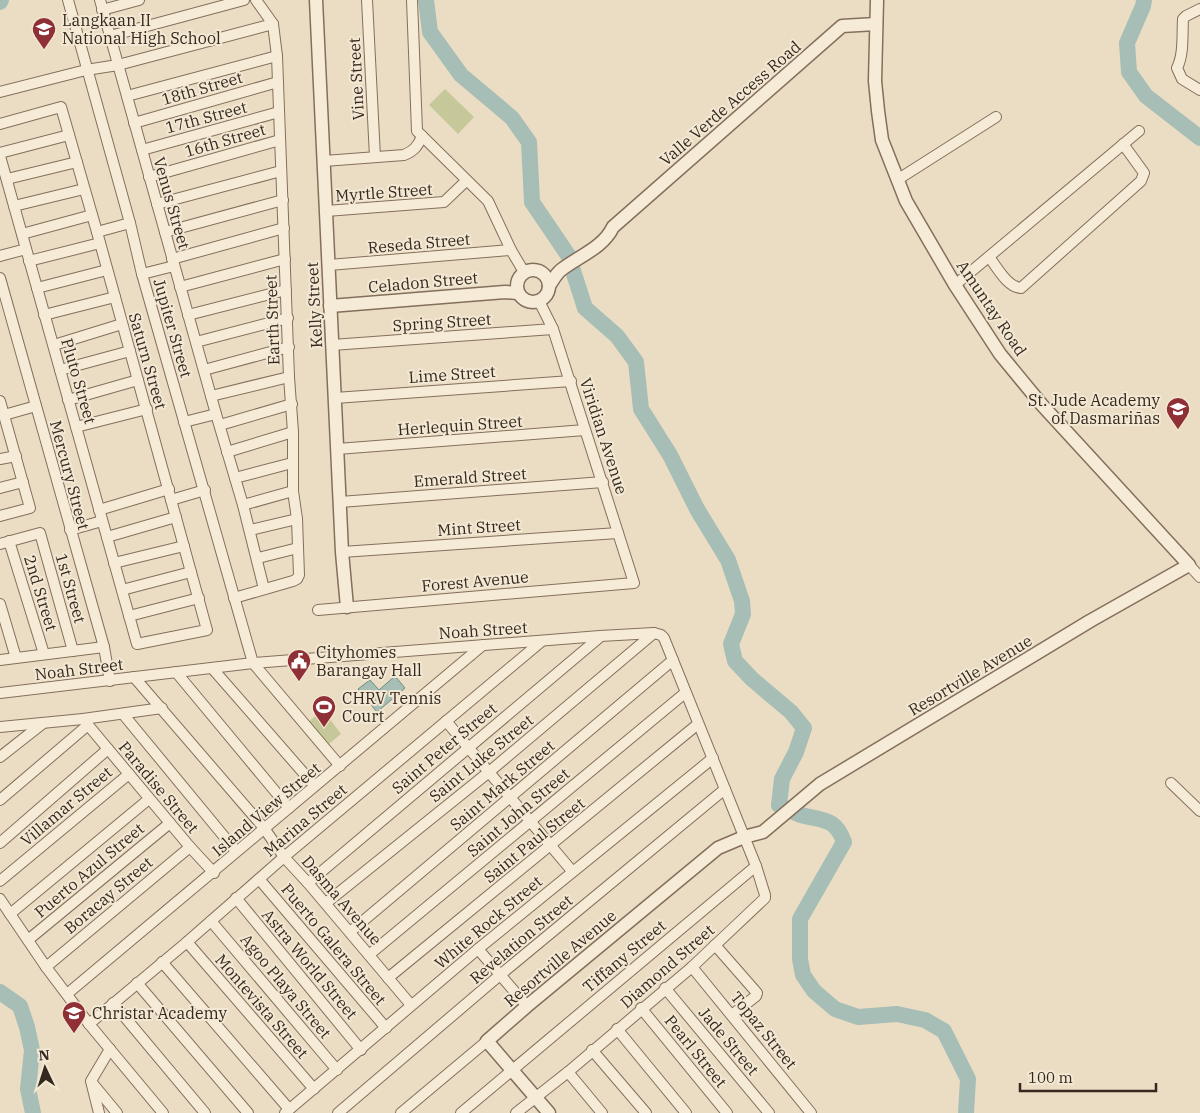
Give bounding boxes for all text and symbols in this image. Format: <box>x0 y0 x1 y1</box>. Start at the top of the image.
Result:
place label: Langkaan II National High School <box>62 10 221 48</box>
school or university icon: Langkaan II National High School <box>31 16 57 50</box>
street label: Valle Verde Access Road <box>655 36 805 170</box>
street label: Vine Street <box>344 37 368 121</box>
street label: 18th Street <box>159 67 245 109</box>
street label: 17th Street <box>163 96 249 137</box>
street label: 16th Street <box>182 119 268 161</box>
street label: Venus Street <box>149 155 195 252</box>
street label: Myrtle Street <box>335 179 434 205</box>
street label: Reseda Street <box>367 229 471 257</box>
street label: Amuntay Road <box>953 256 1031 360</box>
street label: Kelly Street <box>302 261 326 349</box>
street label: Celadon Street <box>367 267 479 297</box>
street label: Earth Street <box>260 274 284 366</box>
street label: Jupiter Street <box>149 276 197 380</box>
street label: Spring Street <box>392 309 492 335</box>
street label: Saturn Street <box>125 310 171 412</box>
street label: Pluto Street <box>57 336 101 426</box>
street label: Lime Street <box>408 361 496 387</box>
street label: Viridian Avenue <box>576 375 632 497</box>
place label: St. Jude Academy of Dasmariñas <box>1028 390 1160 428</box>
school or university icon: St. Jude Academy of Dasmariñas <box>1165 396 1191 430</box>
street label: Herlequin Street <box>397 411 523 439</box>
street label: Mercury Street <box>46 418 94 532</box>
street label: Emerald Street <box>413 463 527 491</box>
street label: Mint Street <box>437 514 522 540</box>
street label: 1st Street <box>52 551 91 626</box>
street label: 2nd Street <box>20 553 62 634</box>
street label: Forest Avenue <box>421 566 529 596</box>
street label: Noah Street <box>438 617 528 643</box>
street label: Resortville Avenue <box>905 630 1035 720</box>
place label: Cityhomes Barangay Hall <box>316 642 422 680</box>
public building icon: Cityhomes Barangay Hall <box>286 648 312 682</box>
street label: Noah Street <box>34 654 125 684</box>
place label: CHRV Tennis Court <box>342 688 441 726</box>
sports icon: CHRV Tennis Court <box>311 694 337 728</box>
street label: Saint Peter Street <box>387 698 501 798</box>
street label: Saint Luke Street <box>425 710 537 806</box>
street label: Saint Mark Street <box>446 735 559 835</box>
street label: Paradise Street <box>115 737 204 837</box>
street label: Island View Street <box>208 758 325 860</box>
street label: Villamar Street <box>16 762 116 850</box>
street label: Saint John Street <box>463 763 574 861</box>
street label: Marina Street <box>259 779 351 861</box>
street label: Saint Paul Street <box>479 793 589 887</box>
street label: Puerto Azul Street <box>30 818 148 922</box>
street label: Dasma Avenue <box>298 851 386 949</box>
street label: Boracay Street <box>60 852 157 938</box>
street label: White Rock Street <box>430 871 546 973</box>
street label: Puerto Galera Street <box>277 879 391 1009</box>
street label: Revelation Street <box>466 890 577 988</box>
street label: Astra World Street <box>258 905 362 1024</box>
street label: Resortville Avenue <box>500 905 620 1011</box>
street label: Tiffany Street <box>578 915 670 997</box>
street label: Diamond Street <box>616 920 718 1012</box>
street label: Agoo Playa Street <box>236 930 336 1043</box>
street label: Montevista Street <box>211 950 313 1063</box>
street label: Topaz Street <box>727 987 802 1073</box>
school or university icon: Christar Academy <box>61 1000 87 1034</box>
place label: Christar Academy <box>92 1003 228 1023</box>
street label: Jade Street <box>695 1003 764 1079</box>
street label: Pearl Street <box>661 1011 732 1092</box>
north arrow <box>20 1043 70 1093</box>
text: N <box>38 1046 50 1064</box>
scale bar <box>1020 1060 1156 1092</box>
text: 100 m <box>1028 1068 1073 1087</box>

